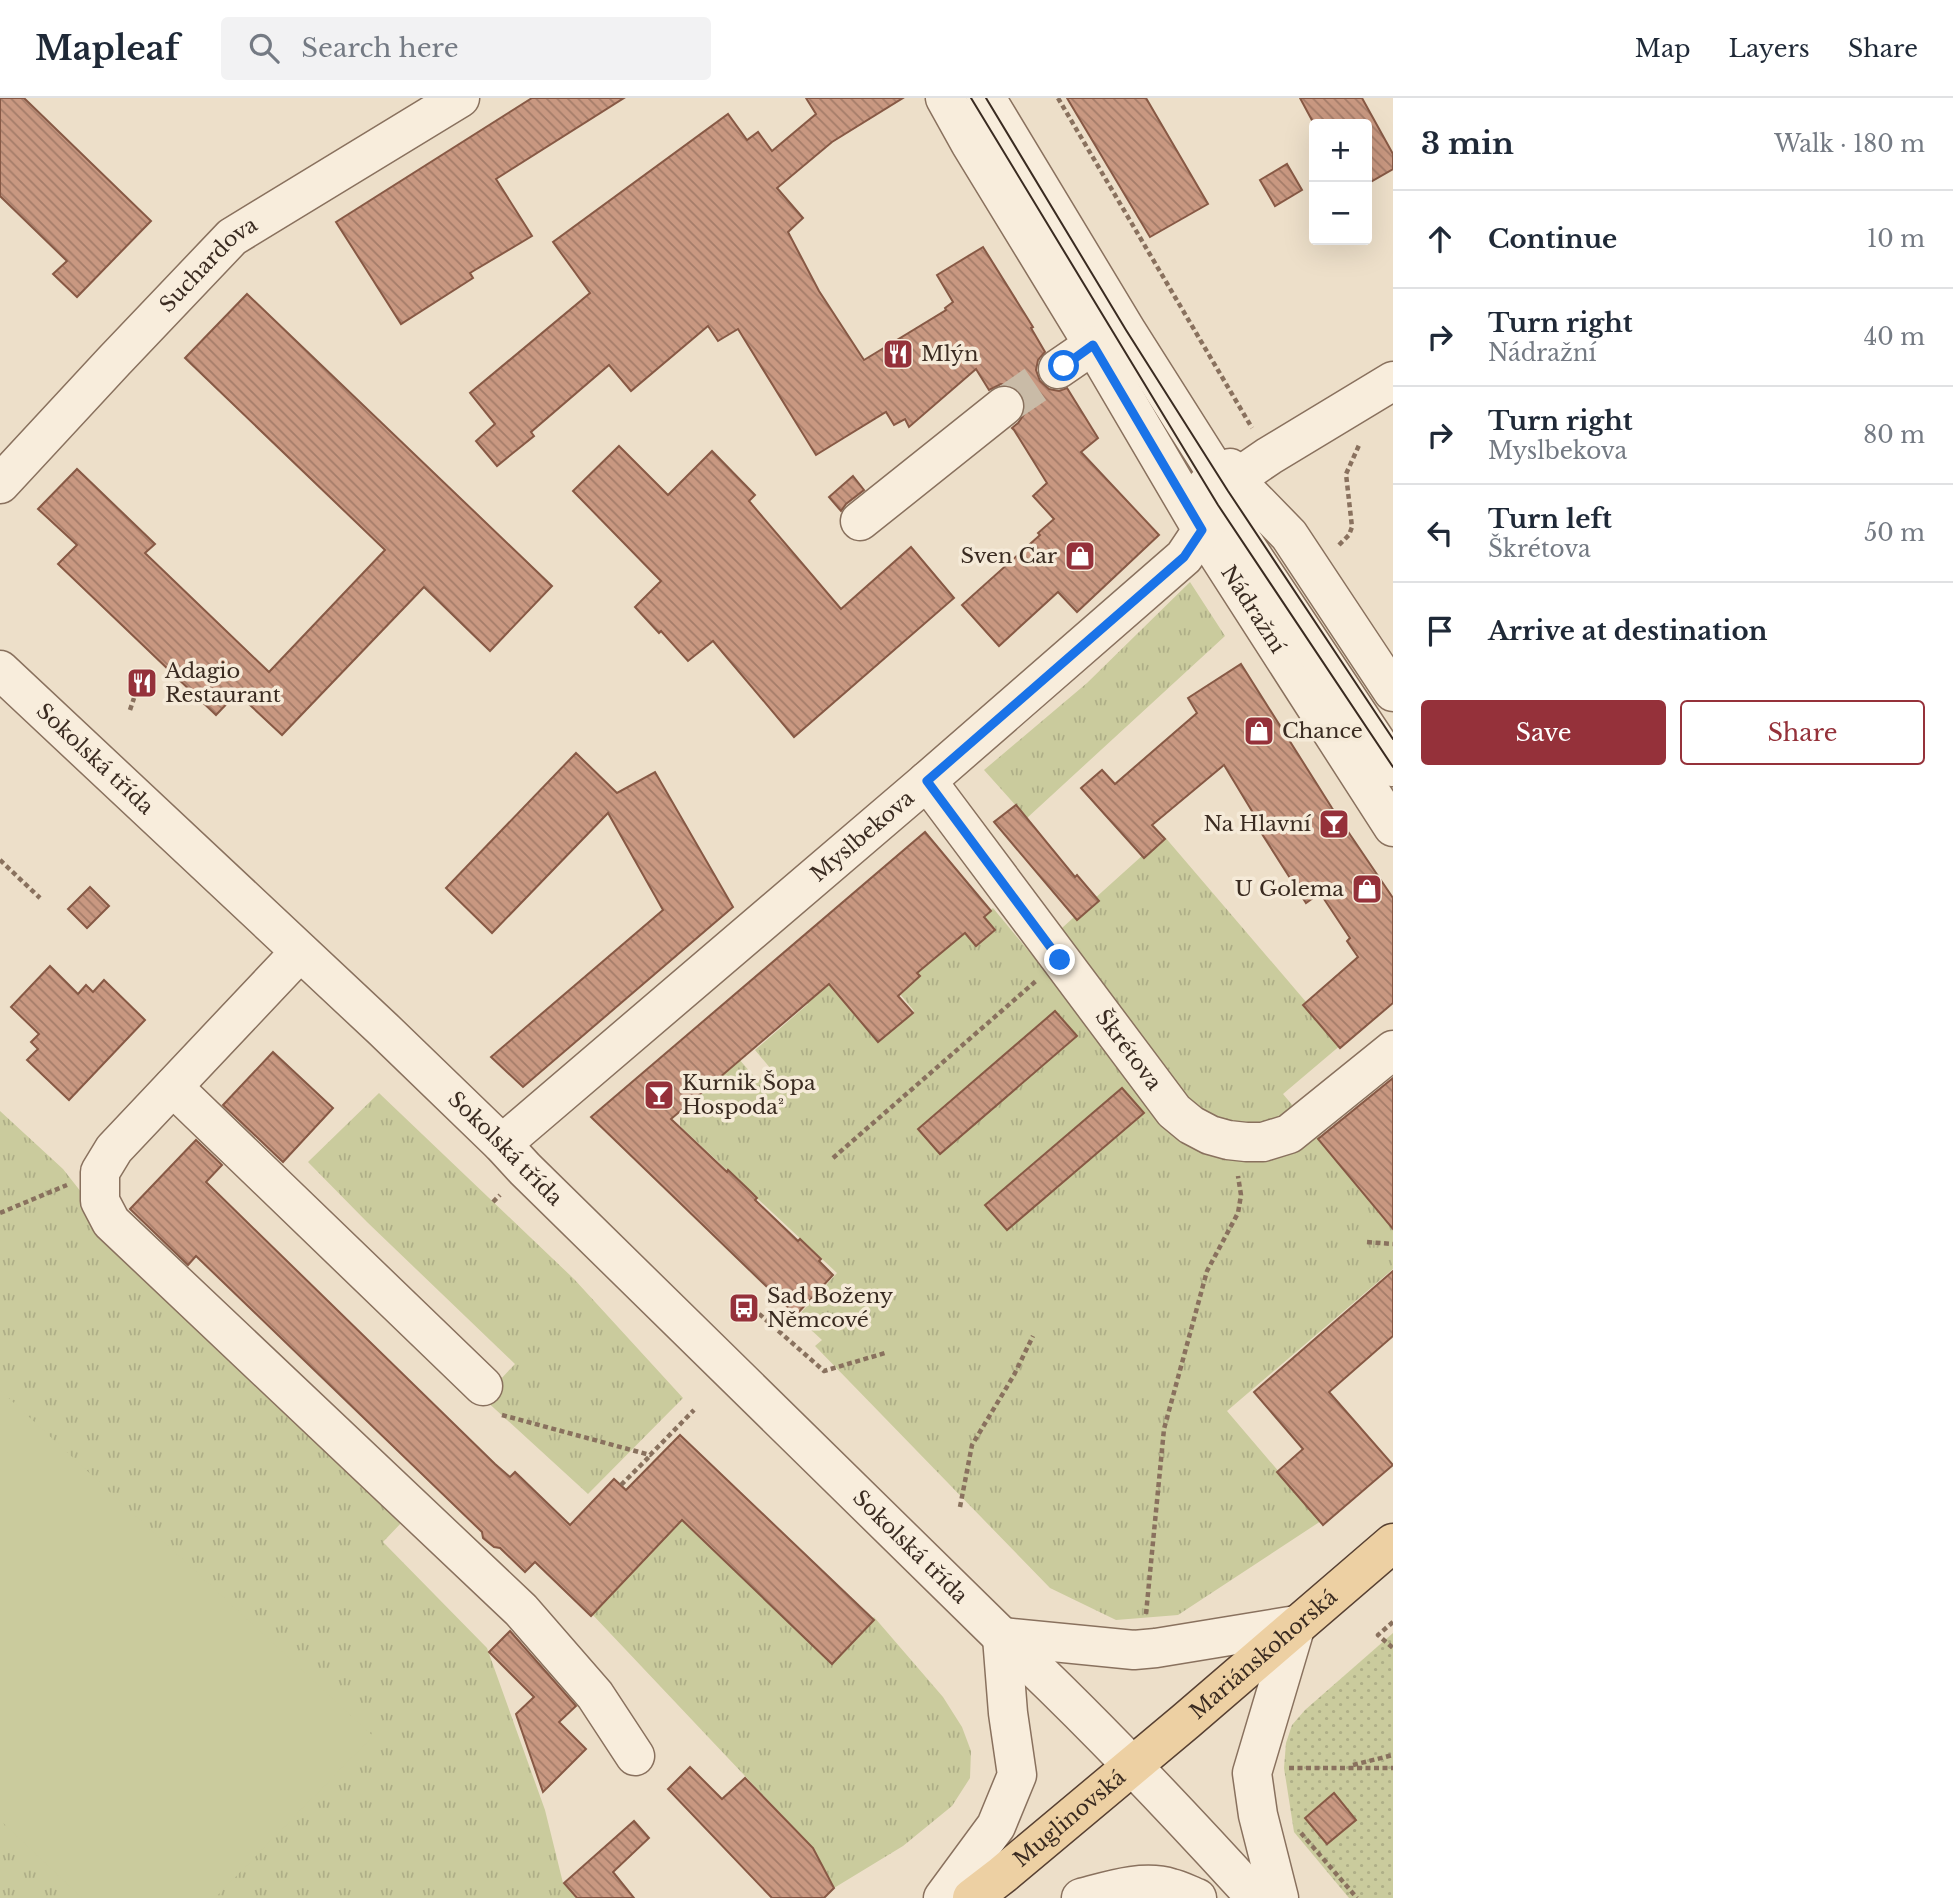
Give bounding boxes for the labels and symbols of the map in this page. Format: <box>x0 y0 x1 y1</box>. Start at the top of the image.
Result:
street label: Suchardova <box>154 211 262 318</box>
restaurant icon: Mlýn <box>881 337 915 371</box>
place label: Mlýn <box>921 341 978 367</box>
route start <box>1048 350 1079 381</box>
shop icon: Sven Car <box>1063 539 1097 573</box>
place label: Sven Car <box>960 543 1057 569</box>
street label: Nádražní <box>1215 561 1291 659</box>
place label: Adagio Restaurant <box>164 658 281 708</box>
restaurant icon: Adagio Restaurant <box>125 666 159 700</box>
street label: Sokolská třída <box>31 698 159 820</box>
shop icon: Chance <box>1242 714 1276 748</box>
place label: Chance <box>1282 718 1363 744</box>
street label: Myslbekova <box>806 785 920 887</box>
bar icon: Na Hlavní <box>1317 807 1351 841</box>
place label: Na Hlavní <box>1204 811 1312 837</box>
shop icon: U Golema <box>1350 872 1384 906</box>
place label: U Golema <box>1235 876 1344 902</box>
route end <box>1044 944 1075 975</box>
street label: Škrétova <box>1090 1005 1167 1096</box>
place label: Kurnik Šopa Hospoda² <box>682 1070 816 1120</box>
bar icon: Kurnik Šopa Hospoda² <box>642 1078 676 1112</box>
street label: Sokolská třída <box>443 1086 568 1211</box>
place label: Sad Boženy Němcové <box>767 1283 894 1333</box>
bus stop icon: Sad Boženy Němcové <box>727 1291 761 1325</box>
street label: Sokolská třída <box>847 1485 973 1609</box>
street label: Mariánskohorská <box>1185 1584 1343 1725</box>
street label: Muglinovská <box>1008 1764 1131 1873</box>

